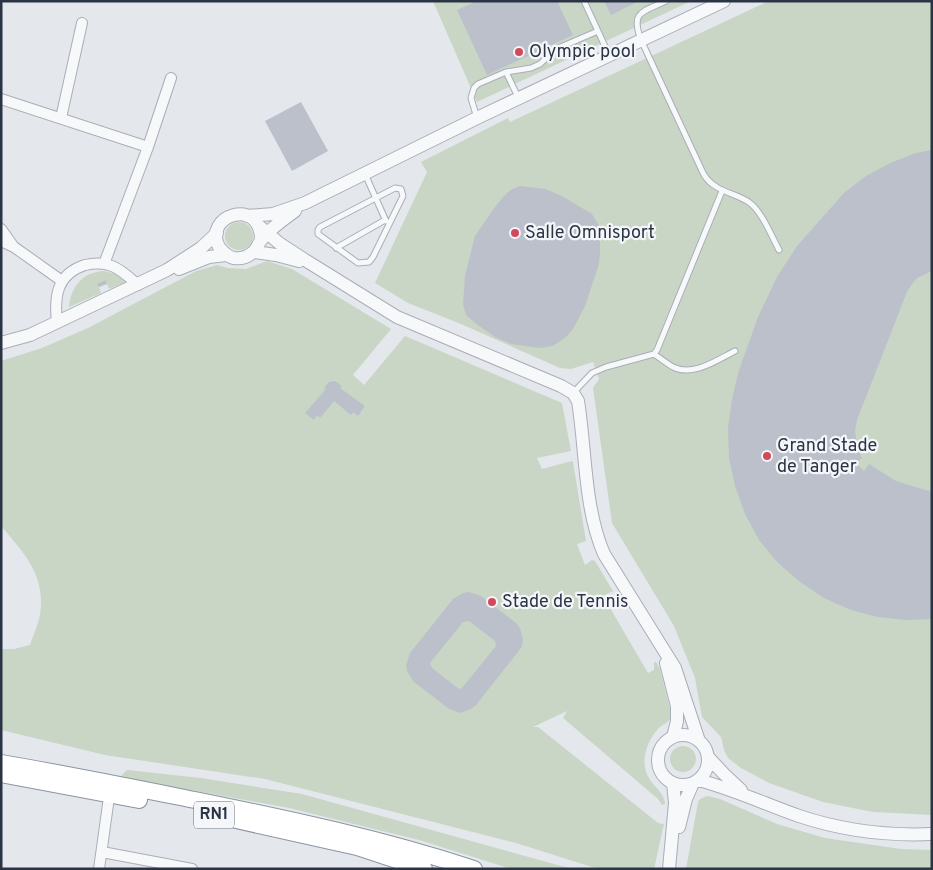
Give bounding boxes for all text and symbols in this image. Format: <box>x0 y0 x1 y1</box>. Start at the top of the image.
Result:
place label: Olympic pool <box>529 41 636 64</box>
marker: Olympic pool <box>513 46 525 58</box>
place label: Salle Omnisport <box>525 222 655 245</box>
marker: Salle Omnisport <box>509 227 521 239</box>
place label: Grand Stade de Tanger <box>777 435 877 479</box>
marker: Grand Stade de Tanger <box>761 450 773 462</box>
place label: Stade de Tennis <box>502 591 629 614</box>
marker: Stade de Tennis <box>486 596 498 608</box>
road number: RN1 <box>194 802 234 828</box>

